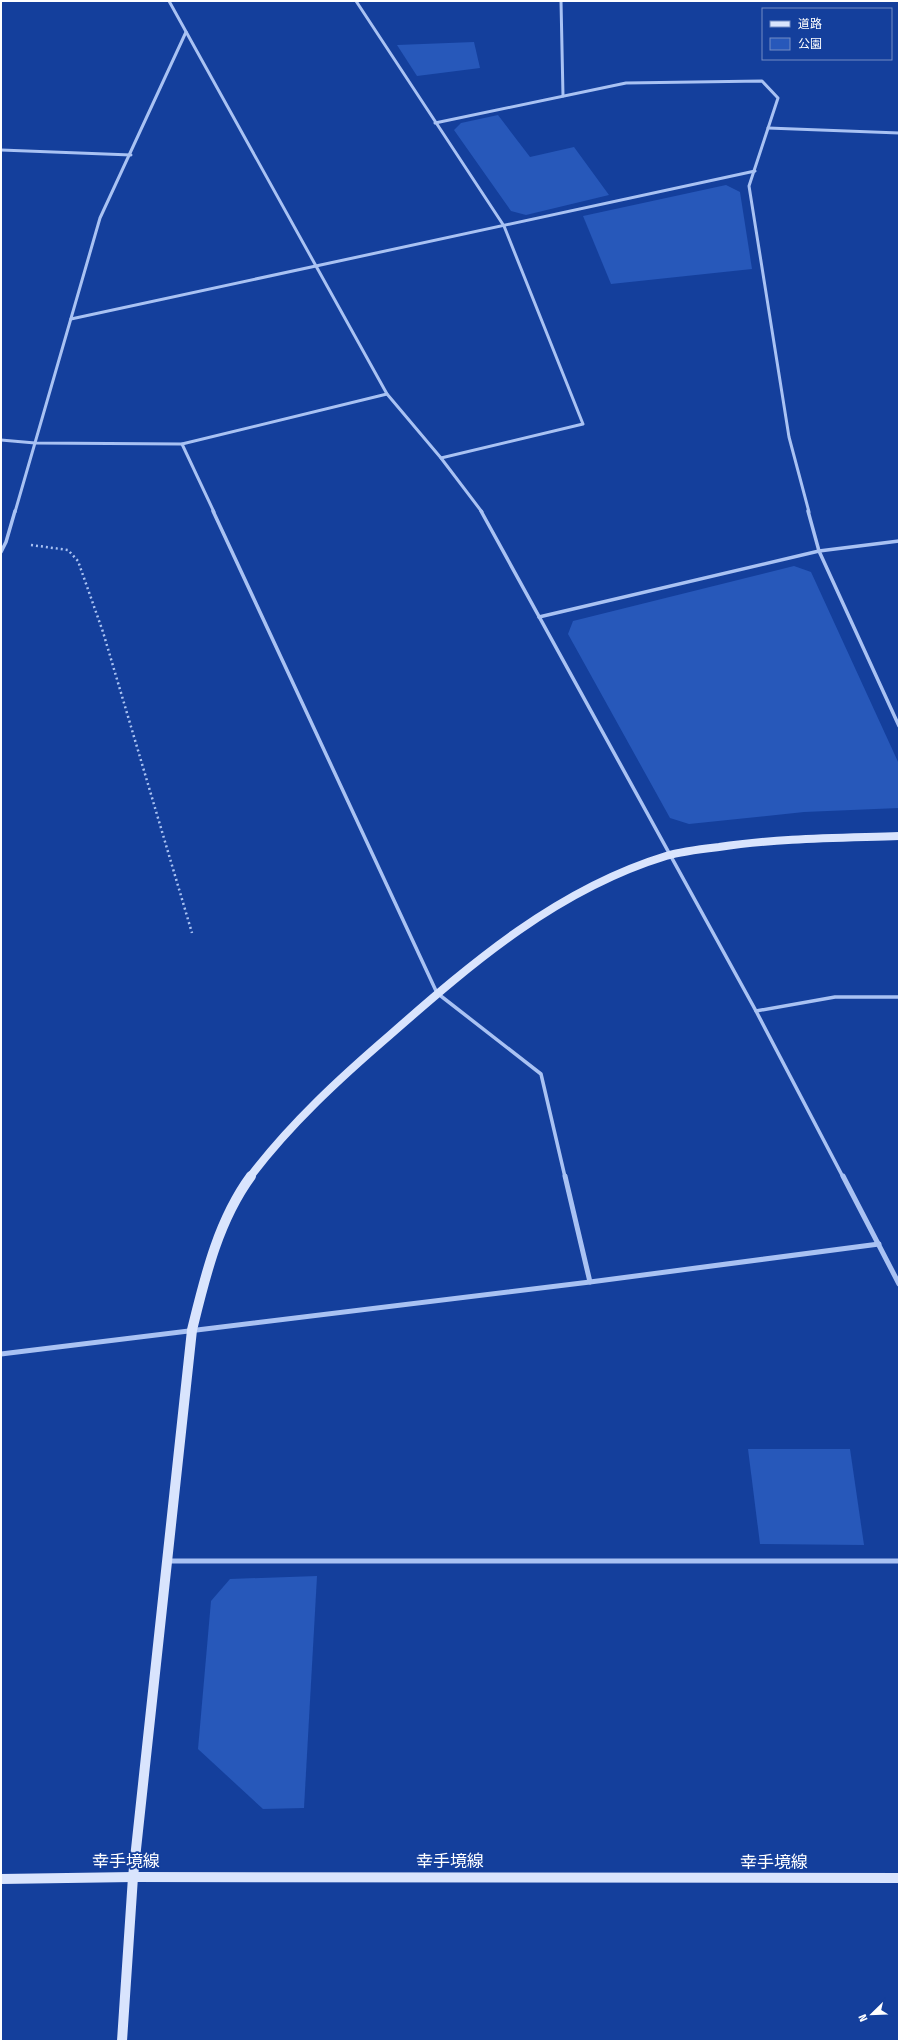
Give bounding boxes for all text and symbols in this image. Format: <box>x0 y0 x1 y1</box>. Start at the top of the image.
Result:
legend <box>762 8 892 60</box>
text: 道路 <box>798 17 822 31</box>
text: 公園 <box>798 37 822 51</box>
street label: 幸手境線 <box>92 1851 160 1872</box>
street label: 幸手境線 <box>416 1851 484 1872</box>
street label: 幸手境線 <box>740 1852 808 1873</box>
north arrow <box>852 1994 892 2034</box>
text: N <box>856 2012 871 2023</box>

